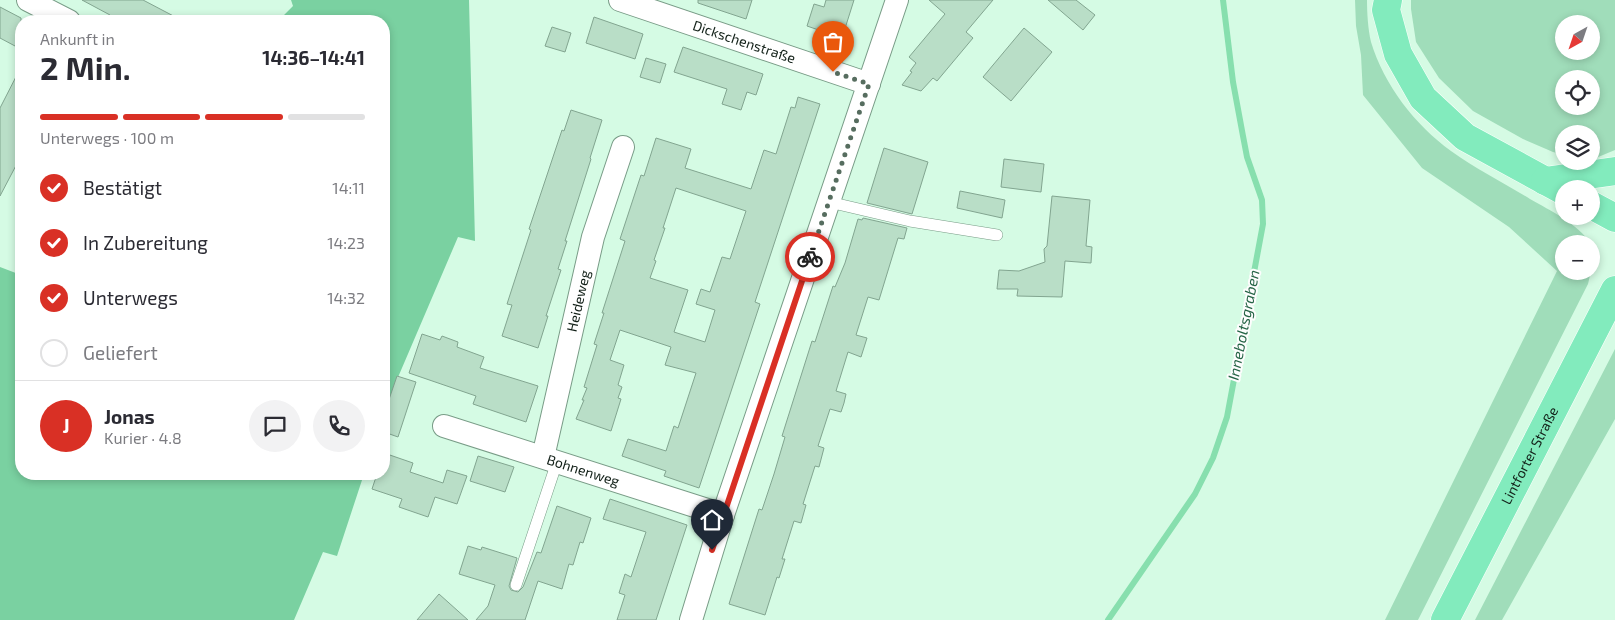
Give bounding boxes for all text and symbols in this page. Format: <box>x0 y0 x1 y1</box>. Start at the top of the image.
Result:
north arrow <box>1555 15 1600 60</box>
map controls <box>1555 15 1600 280</box>
street label: Dickschenstraße <box>691 16 798 67</box>
pin <box>812 21 854 72</box>
icon: bag <box>819 28 847 56</box>
text: Ankunft in <box>40 29 115 48</box>
text: 14:36–14:41 <box>262 46 365 69</box>
text: 2 Min. <box>40 48 131 86</box>
button: locate <box>1555 70 1600 115</box>
button: layers <box>1555 125 1600 170</box>
text: Unterwegs · 100 m <box>40 128 174 147</box>
icon: check <box>40 174 68 202</box>
text: Bestätigt <box>83 176 162 199</box>
text: 14:11 <box>332 178 365 197</box>
button: + <box>1555 180 1600 225</box>
icon: check <box>40 229 68 257</box>
text: In Zubereitung <box>83 231 208 254</box>
courier <box>785 232 835 282</box>
text: 14:23 <box>327 233 365 252</box>
button: − <box>1555 235 1600 280</box>
icon: bike <box>796 243 824 271</box>
street label: Heideweg <box>563 268 593 333</box>
water label: Inneboltsgraben <box>1223 268 1263 382</box>
icon: check <box>40 284 68 312</box>
text: Unterwegs <box>83 286 178 309</box>
text: 14:32 <box>327 288 365 307</box>
text: Geliefert <box>83 341 158 364</box>
button: chat <box>249 400 301 452</box>
button: phone <box>313 400 365 452</box>
street label: Lintforter Straße <box>1497 404 1561 507</box>
text: Jonas <box>104 405 155 428</box>
text: J <box>62 414 70 437</box>
text: Kurier · 4.8 <box>104 428 182 447</box>
street label: Bohnenweg <box>545 450 622 490</box>
pin <box>691 499 733 550</box>
icon: home <box>698 506 726 534</box>

